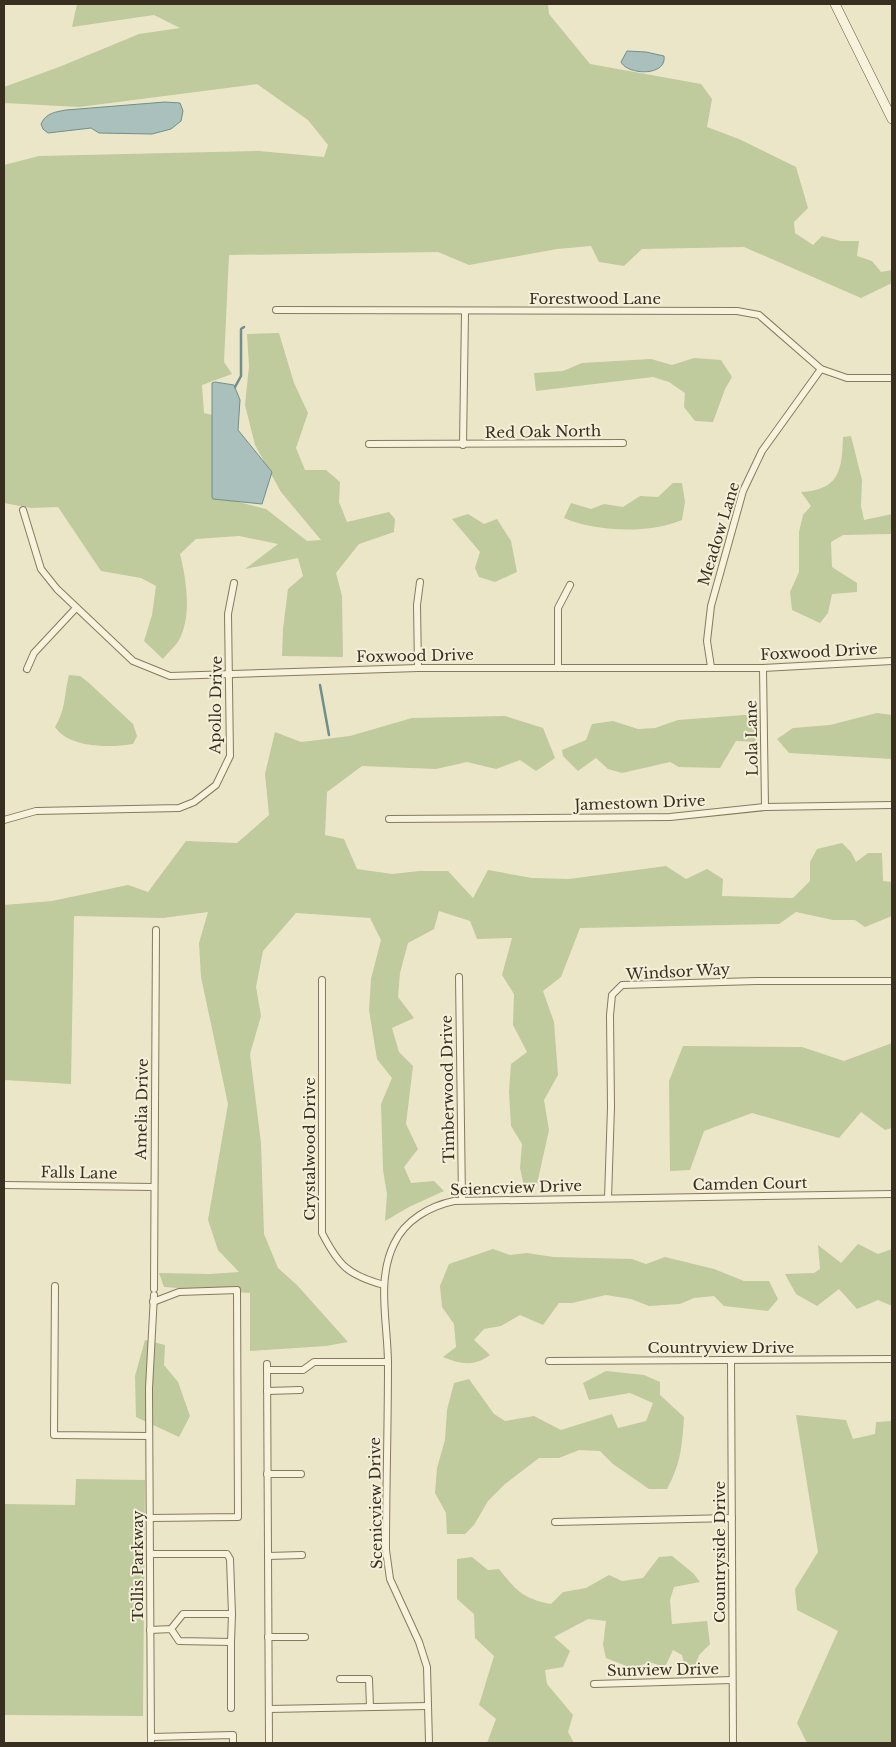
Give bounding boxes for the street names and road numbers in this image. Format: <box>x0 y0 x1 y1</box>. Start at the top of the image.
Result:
street label: Forestwood Lane <box>529 289 661 308</box>
street label: Red Oak North <box>485 421 601 442</box>
street label: Meadow Lane <box>694 480 743 588</box>
street label: Foxwood Drive <box>760 639 878 664</box>
street label: Foxwood Drive <box>356 645 474 666</box>
street label: Apollo Drive <box>205 656 226 755</box>
street label: Lola Lane <box>741 700 762 776</box>
street label: Jamestown Drive <box>572 791 706 814</box>
street label: Windsor Way <box>625 959 731 984</box>
street label: Timberwood Drive <box>437 1015 458 1163</box>
street label: Amelia Drive <box>131 1058 152 1161</box>
street label: Crystalwood Drive <box>300 1077 319 1221</box>
street label: Falls Lane <box>40 1162 118 1183</box>
street label: Camden Court <box>693 1173 808 1194</box>
street label: Sciencview Drive <box>450 1176 582 1199</box>
street label: Countryview Drive <box>648 1338 794 1357</box>
street label: Scenicview Drive <box>365 1437 386 1569</box>
street label: Countryside Drive <box>710 1481 729 1623</box>
street label: Tollis Parkway <box>128 1510 147 1622</box>
street label: Sunview Drive <box>607 1659 719 1680</box>

